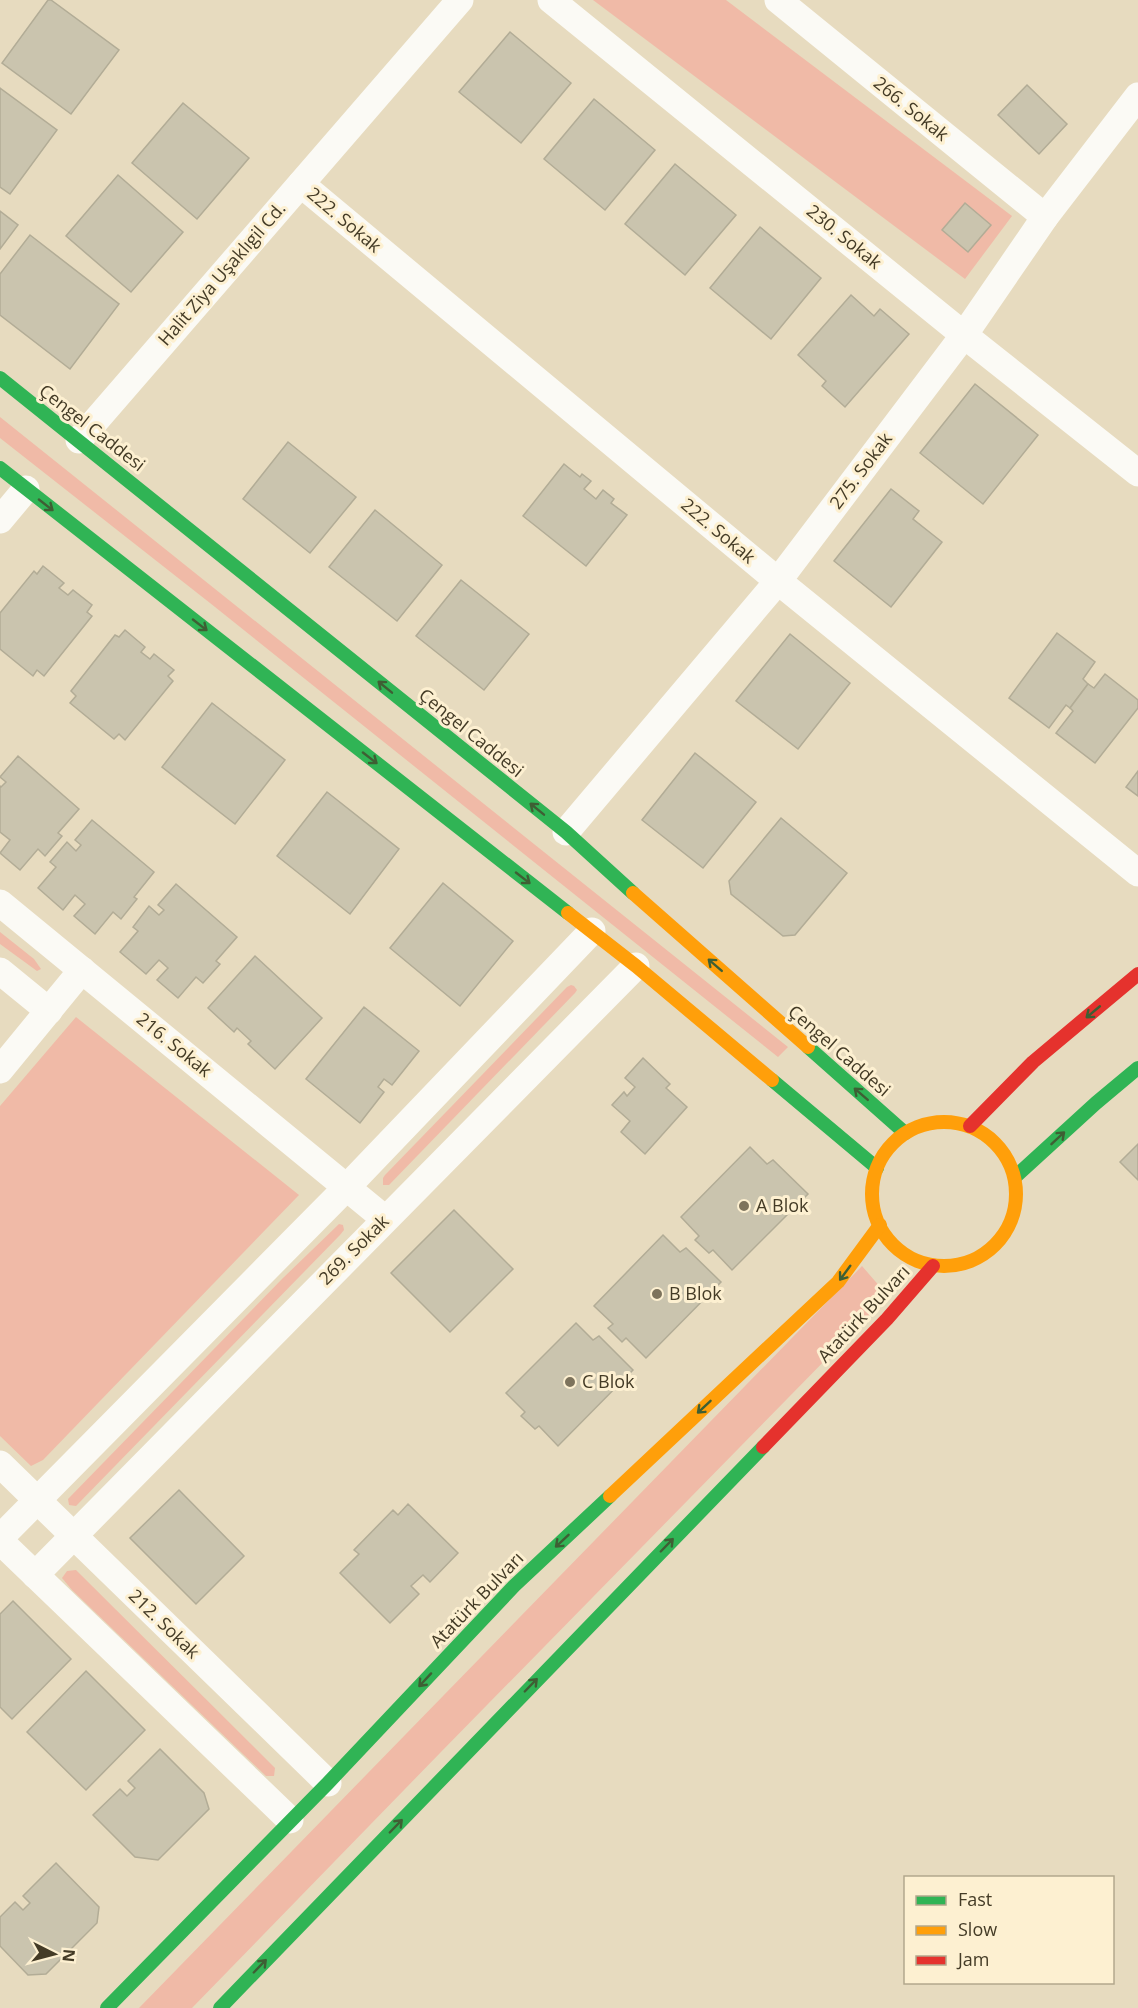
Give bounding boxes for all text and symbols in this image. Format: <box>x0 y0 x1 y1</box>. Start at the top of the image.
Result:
street label: 266. Sokak <box>869 71 955 146</box>
street label: 222. Sokak <box>302 181 387 258</box>
street label: Halit Ziya Uşaklıgil Cd. <box>152 196 290 350</box>
street label: 230. Sokak <box>802 199 888 274</box>
street label: Çengel Caddesi <box>35 378 151 476</box>
street label: 275. Sokak <box>824 427 897 514</box>
street label: 222. Sokak <box>676 492 761 569</box>
one-way arrow <box>38 498 54 511</box>
one-way arrow <box>191 618 207 631</box>
one-way arrow <box>377 680 393 693</box>
street label: Çengel Caddesi <box>414 683 529 782</box>
one-way arrow <box>361 751 377 764</box>
one-way arrow <box>529 802 545 815</box>
one-way arrow <box>515 871 531 884</box>
one-way arrow <box>707 959 723 972</box>
street label: Çengel Caddesi <box>783 999 896 1101</box>
one-way arrow <box>1086 1005 1101 1019</box>
street label: 216. Sokak <box>132 1007 218 1082</box>
one-way arrow <box>854 1087 869 1101</box>
one-way arrow <box>1050 1131 1065 1145</box>
place label: A Blok <box>756 1193 809 1217</box>
marker: A Blok <box>737 1199 751 1213</box>
street label: 269. Sokak <box>313 1209 394 1290</box>
street label: Atatürk Bulvarı <box>812 1259 915 1367</box>
one-way arrow <box>839 1264 851 1280</box>
place label: B Blok <box>669 1281 722 1305</box>
marker: B Blok <box>650 1287 664 1301</box>
place label: C Blok <box>582 1369 635 1393</box>
marker: C Blok <box>563 1375 577 1389</box>
one-way arrow <box>697 1400 712 1415</box>
one-way arrow <box>555 1534 570 1548</box>
one-way arrow <box>659 1538 674 1553</box>
street label: Atatürk Bulvarı <box>424 1546 528 1653</box>
street label: 212. Sokak <box>124 1583 206 1664</box>
one-way arrow <box>418 1672 433 1687</box>
one-way arrow <box>524 1678 539 1693</box>
one-way arrow <box>388 1818 403 1833</box>
legend <box>904 1876 1114 1984</box>
text: Fast <box>958 1887 992 1911</box>
text: Slow <box>958 1917 997 1941</box>
north arrow <box>24 1924 84 1984</box>
text: Jam <box>956 1947 990 1971</box>
text: N <box>57 1948 81 1963</box>
one-way arrow <box>253 1958 268 1973</box>

